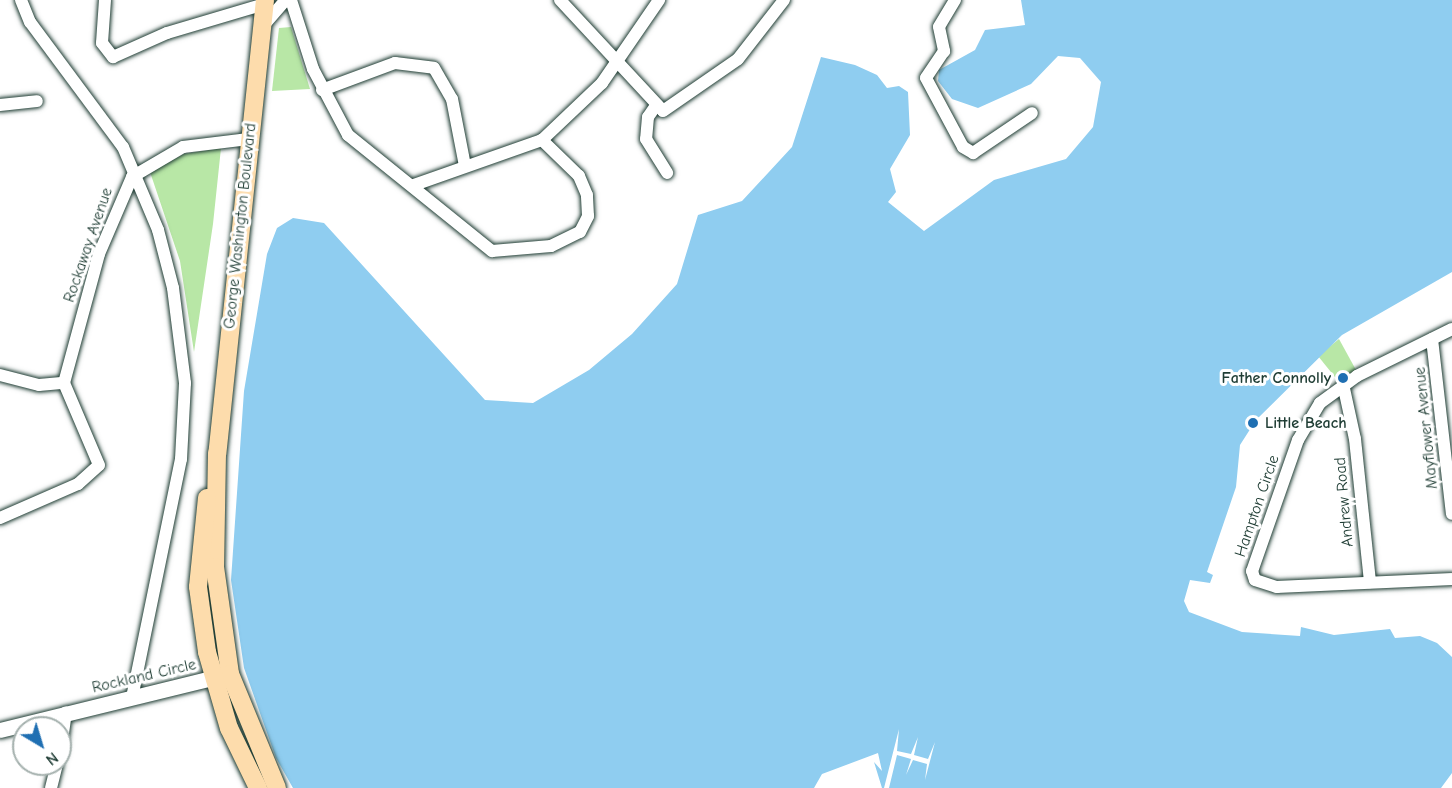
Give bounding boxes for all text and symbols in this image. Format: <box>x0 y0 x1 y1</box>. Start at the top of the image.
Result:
street label: George Washington Boulevard <box>220 122 260 330</box>
street label: Rockaway Avenue <box>59 185 117 305</box>
street label: Mayflower Avenue <box>1410 366 1442 490</box>
place label: Father Connolly <box>1221 368 1331 388</box>
marker: Father Connolly <box>1336 371 1350 385</box>
place label: Little Beach <box>1265 413 1347 433</box>
marker: Little Beach <box>1246 416 1260 430</box>
street label: Hampton Circle <box>1231 452 1283 560</box>
street label: Andrew Road <box>1331 456 1357 548</box>
street label: Rockland Circle <box>90 655 198 697</box>
north arrow <box>12 716 72 776</box>
text: N <box>42 748 62 769</box>

